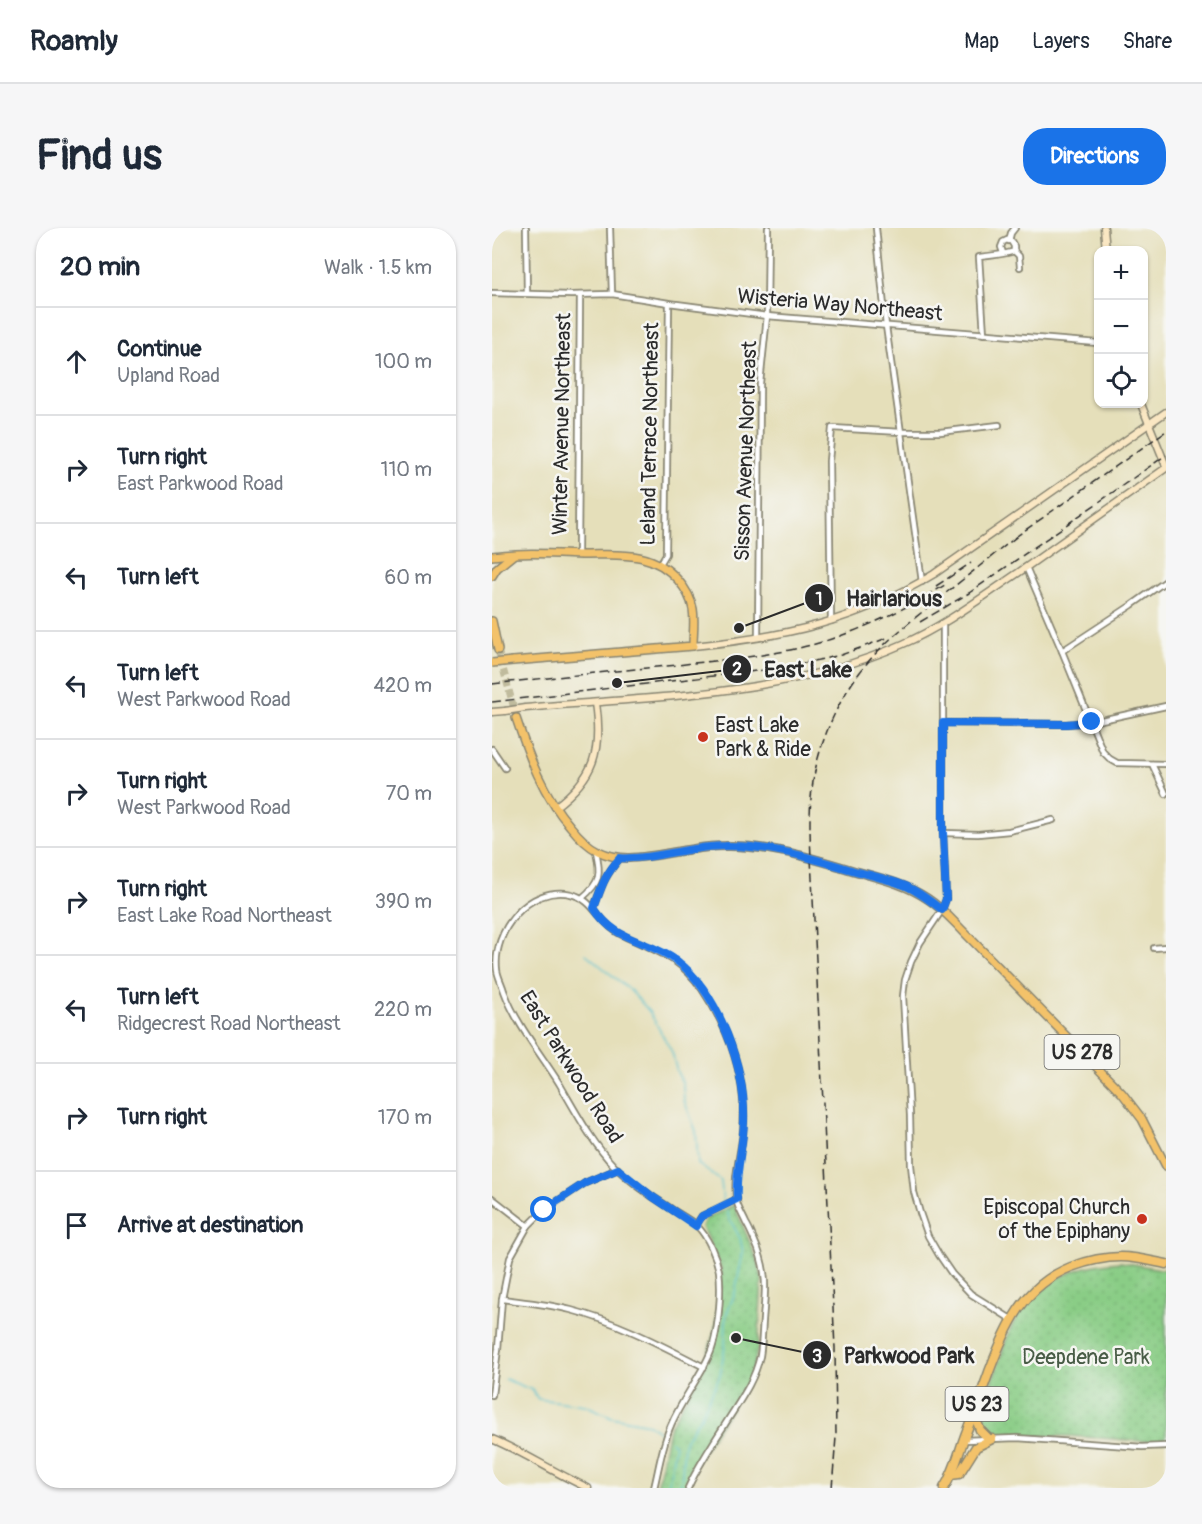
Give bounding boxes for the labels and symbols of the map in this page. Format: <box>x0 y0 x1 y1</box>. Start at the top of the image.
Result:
street label: Wisteria Way Northeast <box>736 283 944 327</box>
street label: Winter Avenue Northeast <box>547 312 577 535</box>
street label: Leland Terrace Northeast <box>635 322 665 546</box>
street label: Sisson Avenue Northeast <box>729 340 763 562</box>
callout: Hairlarious <box>804 578 954 618</box>
text: Hairlarious <box>846 585 942 613</box>
text: 1 <box>815 588 823 611</box>
callout: East Lake <box>722 649 864 689</box>
text: East Lake <box>764 656 853 684</box>
text: 2 <box>732 658 742 681</box>
route end <box>1078 708 1104 734</box>
place label: East Lake Park & Ride <box>715 712 811 763</box>
marker: East Lake Park & Ride <box>696 730 710 744</box>
street label: East Parkwood Road <box>513 986 629 1148</box>
road number: US 278 <box>1044 1035 1120 1069</box>
place label: Episcopal Church of the Epiphany <box>983 1194 1130 1245</box>
route start <box>530 1196 556 1222</box>
marker: Episcopal Church of the Epiphany <box>1135 1212 1149 1226</box>
callout: Parkwood Park <box>802 1335 987 1375</box>
text: Parkwood Park <box>843 1342 975 1370</box>
park label: Deepdene Park <box>1022 1344 1150 1371</box>
text: 3 <box>812 1345 822 1368</box>
road number: US 23 <box>946 1387 1008 1421</box>

